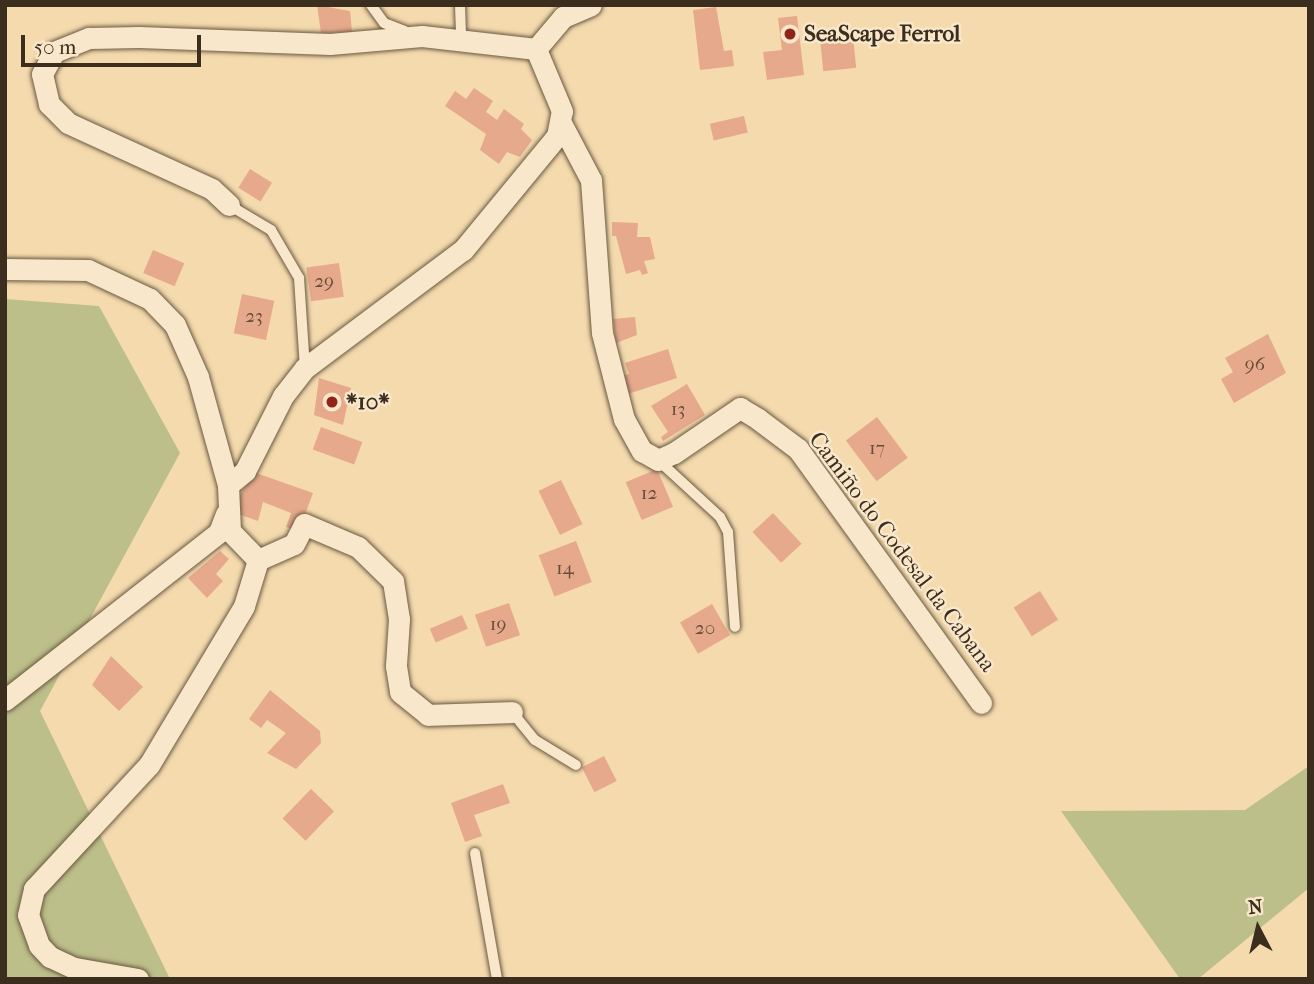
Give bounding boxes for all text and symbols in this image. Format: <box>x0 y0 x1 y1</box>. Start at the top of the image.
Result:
place label: SeaScape Ferrol <box>804 20 960 48</box>
scale bar <box>24 21 205 65</box>
marker: SeaScape Ferrol <box>782 26 798 42</box>
text: 50 m <box>34 35 77 59</box>
house number: 29 <box>314 271 334 293</box>
house number: 23 <box>245 306 263 328</box>
house number: 96 <box>1245 354 1265 376</box>
place label: *10* <box>346 388 390 416</box>
marker: *10* <box>324 394 340 410</box>
house number: 13 <box>671 399 685 421</box>
street label: Camiño do Codesal da Cabana <box>803 427 1001 677</box>
house number: 17 <box>869 438 885 460</box>
house number: 12 <box>641 483 657 505</box>
house number: 14 <box>556 558 574 580</box>
house number: 19 <box>490 614 506 636</box>
house number: 20 <box>695 618 715 640</box>
north arrow <box>1223 893 1293 963</box>
text: N <box>1247 895 1264 919</box>

